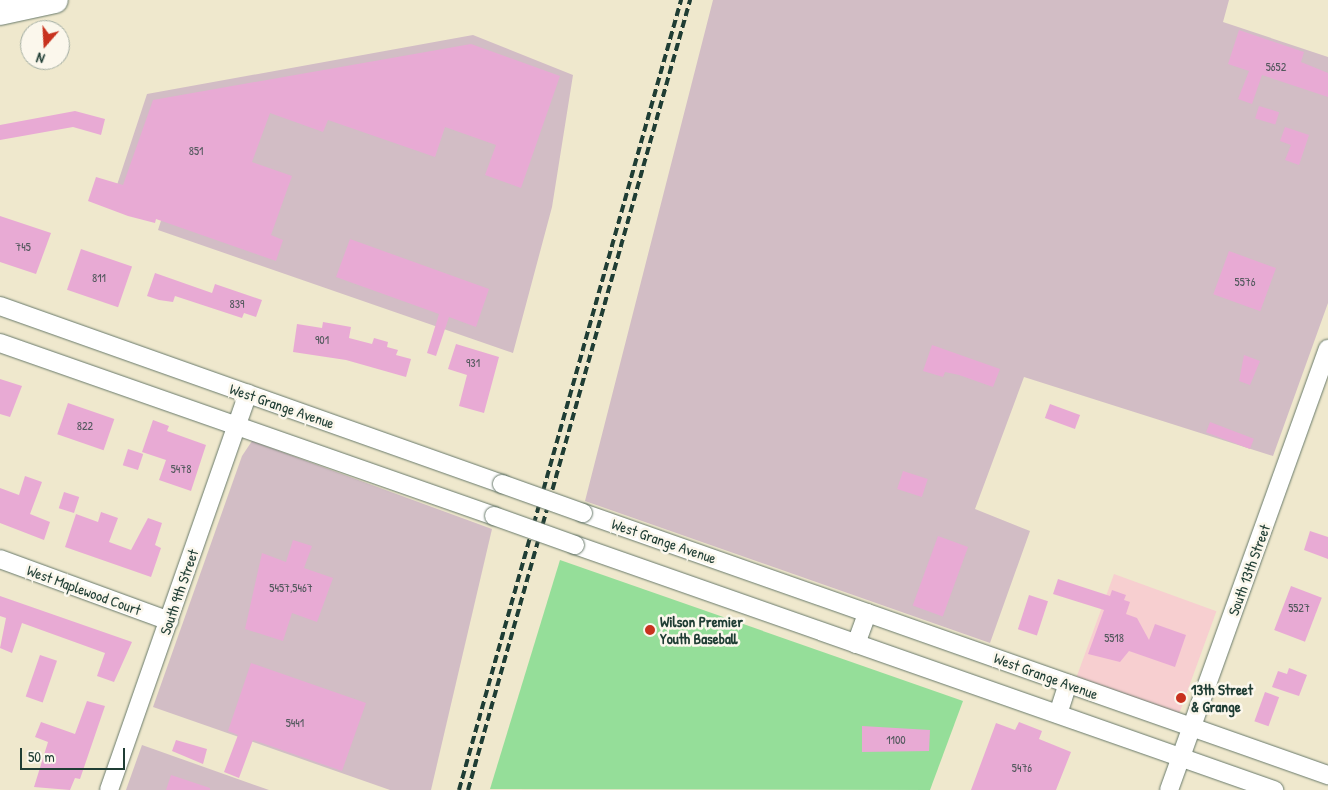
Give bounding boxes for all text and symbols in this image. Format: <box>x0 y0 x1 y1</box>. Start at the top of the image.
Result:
north arrow <box>20 20 70 70</box>
text: N <box>34 49 47 69</box>
house number: 5652 <box>1266 60 1286 74</box>
house number: 851 <box>189 144 203 158</box>
house number: 745 <box>15 240 31 254</box>
house number: 811 <box>92 271 106 285</box>
house number: 5576 <box>1235 275 1255 289</box>
house number: 839 <box>230 297 244 311</box>
house number: 901 <box>315 333 329 347</box>
house number: 931 <box>466 356 480 370</box>
street label: West Grange Avenue <box>227 380 337 432</box>
house number: 822 <box>77 419 93 433</box>
house number: 5478 <box>171 462 191 476</box>
street label: West Grange Avenue <box>609 515 719 567</box>
street label: South 13th Street <box>1224 522 1274 618</box>
street label: South 9th Street <box>156 547 202 637</box>
street label: West Maplewood Court <box>24 561 144 619</box>
house number: 5457,5467 <box>269 581 313 595</box>
house number: 5527 <box>1288 601 1310 615</box>
place label: Wilson Premier Youth Baseball <box>660 612 743 647</box>
marker: Wilson Premier Youth Baseball <box>644 624 656 636</box>
house number: 5518 <box>1104 631 1124 645</box>
street label: West Grange Avenue <box>992 649 1100 703</box>
place label: 13th Street & Grange <box>1191 680 1253 715</box>
marker: 13th Street & Grange <box>1175 692 1187 704</box>
house number: 5441 <box>286 716 304 730</box>
house number: 1100 <box>886 733 906 747</box>
scale bar <box>22 738 128 770</box>
text: 50 m <box>28 746 55 767</box>
house number: 5476 <box>1012 761 1032 775</box>

